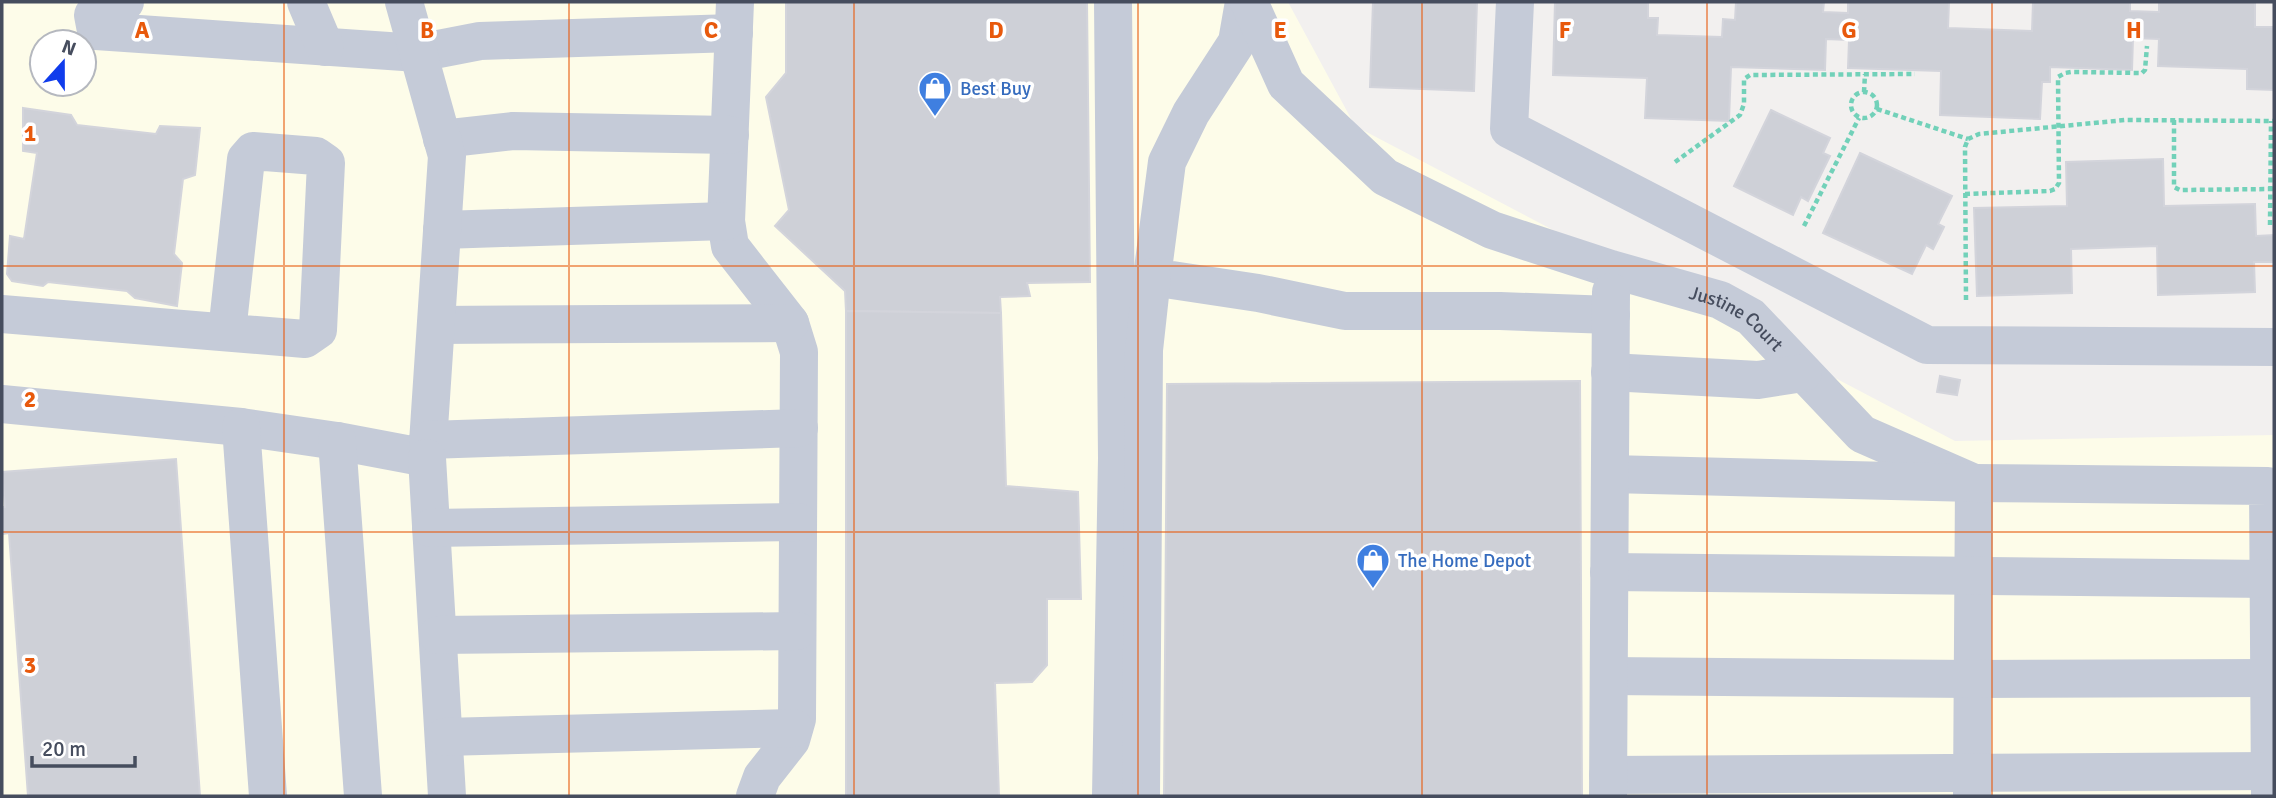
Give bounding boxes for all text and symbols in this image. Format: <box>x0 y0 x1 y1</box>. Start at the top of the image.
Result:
text: A <box>135 16 150 45</box>
text: B <box>420 16 434 45</box>
text: C <box>704 16 718 45</box>
text: D <box>988 16 1004 45</box>
text: E <box>1273 16 1287 45</box>
text: F <box>1559 16 1571 45</box>
text: G <box>1841 16 1857 45</box>
text: H <box>2126 16 2142 45</box>
north arrow <box>28 28 98 98</box>
text: N <box>58 34 79 62</box>
shop icon: Best Buy <box>916 69 954 118</box>
place label: Best Buy <box>960 77 1031 101</box>
text: 1 <box>24 119 36 148</box>
street label: Justine Court <box>1686 281 1788 357</box>
text: 2 <box>24 385 36 414</box>
shop icon: The Home Depot <box>1354 541 1392 590</box>
place label: The Home Depot <box>1398 549 1532 573</box>
text: 3 <box>24 651 36 680</box>
scale bar <box>32 724 135 768</box>
text: 20 m <box>42 736 86 762</box>

